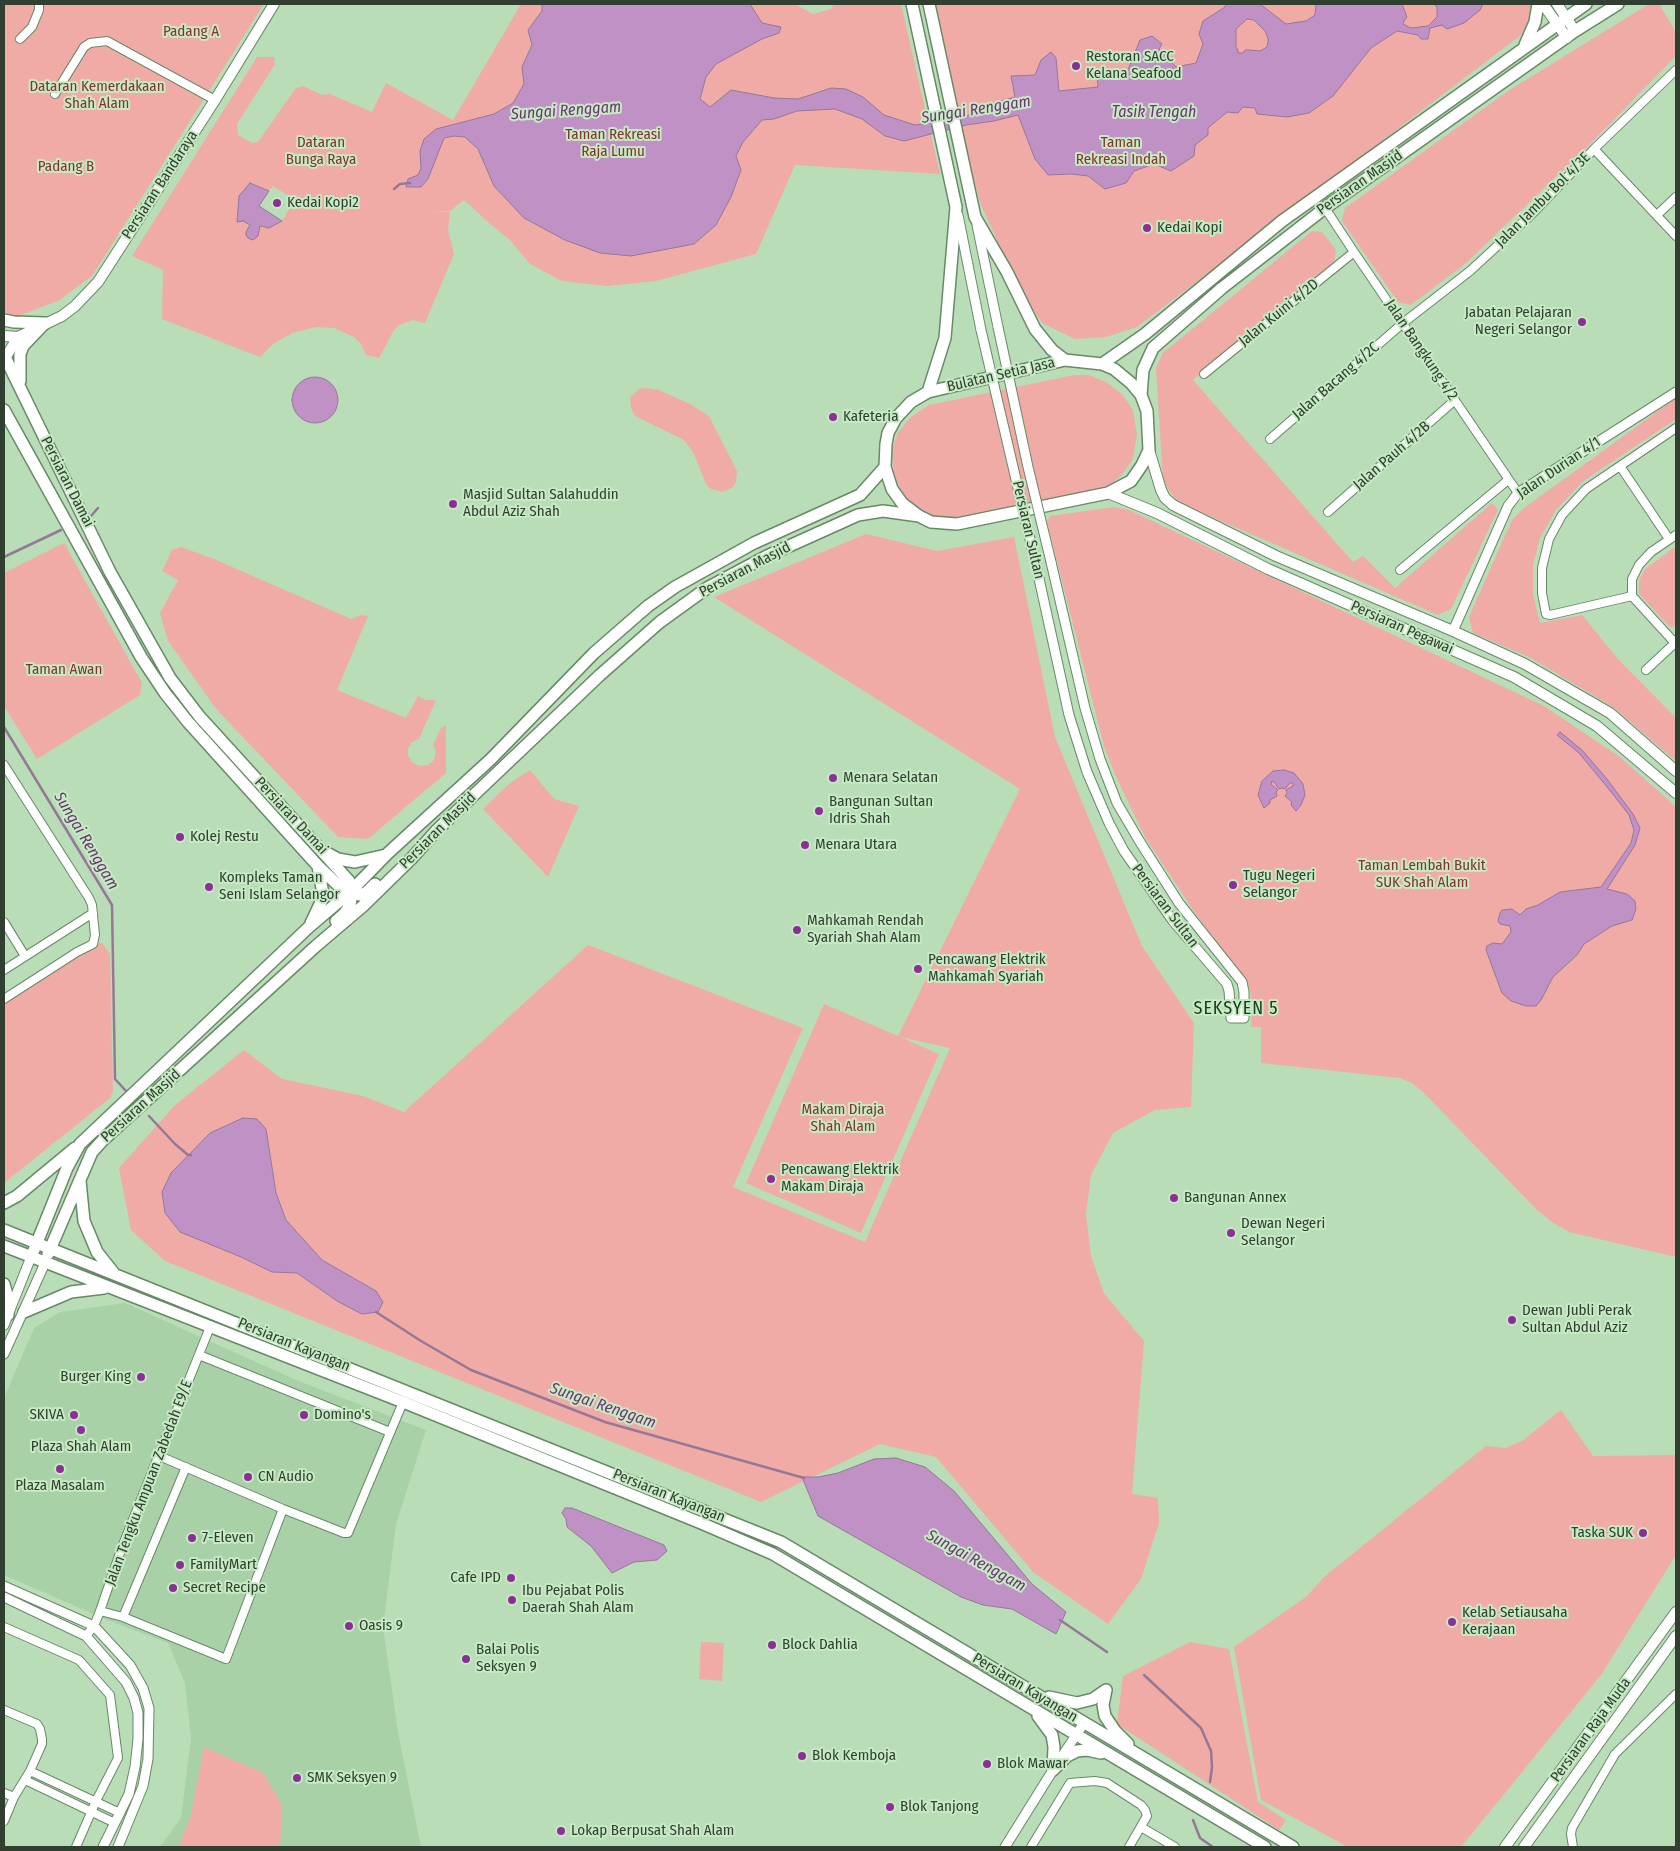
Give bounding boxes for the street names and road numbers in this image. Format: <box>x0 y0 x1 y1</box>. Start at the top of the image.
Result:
street label: Persiaran Bandaraya <box>118 127 202 243</box>
street label: Persiaran Masjid <box>1314 147 1406 219</box>
street label: Jalan Jambu Bol 4/3E <box>1492 149 1594 251</box>
street label: Jalan Kuini 4/2D <box>1236 275 1322 351</box>
street label: Jalan Bangkung 4/2 <box>1381 296 1461 404</box>
street label: Jalan Bacang 4/2C <box>1289 338 1383 424</box>
street label: Bulatan Setia Jasa <box>945 354 1057 396</box>
street label: Jalan Pauh 4/2B <box>1350 418 1434 494</box>
street label: Jalan Durian 4/1 <box>1514 433 1604 503</box>
street label: Persiaran Damai <box>36 434 98 530</box>
street label: Persiaran Sultan <box>1008 479 1048 581</box>
street label: Persiaran Masjid <box>696 538 794 602</box>
street label: Persiaran Pegawai <box>1348 597 1456 659</box>
street label: Persiaran Damai <box>250 773 332 859</box>
street label: Persiaran Masjid <box>396 789 480 873</box>
street label: Persiaran Sultan <box>1128 861 1202 951</box>
street label: Persiaran Masjid <box>98 1066 184 1146</box>
street label: Persiaran Kayangan <box>235 1314 353 1376</box>
street label: Jalan Tengku Ampuan Zabedah E9/E <box>101 1378 197 1588</box>
street label: Persiaran Kayangan <box>610 1465 728 1527</box>
street label: Persiaran Kayangan <box>969 1649 1081 1727</box>
street label: Persiaran Raja Muda <box>1547 1674 1635 1786</box>

